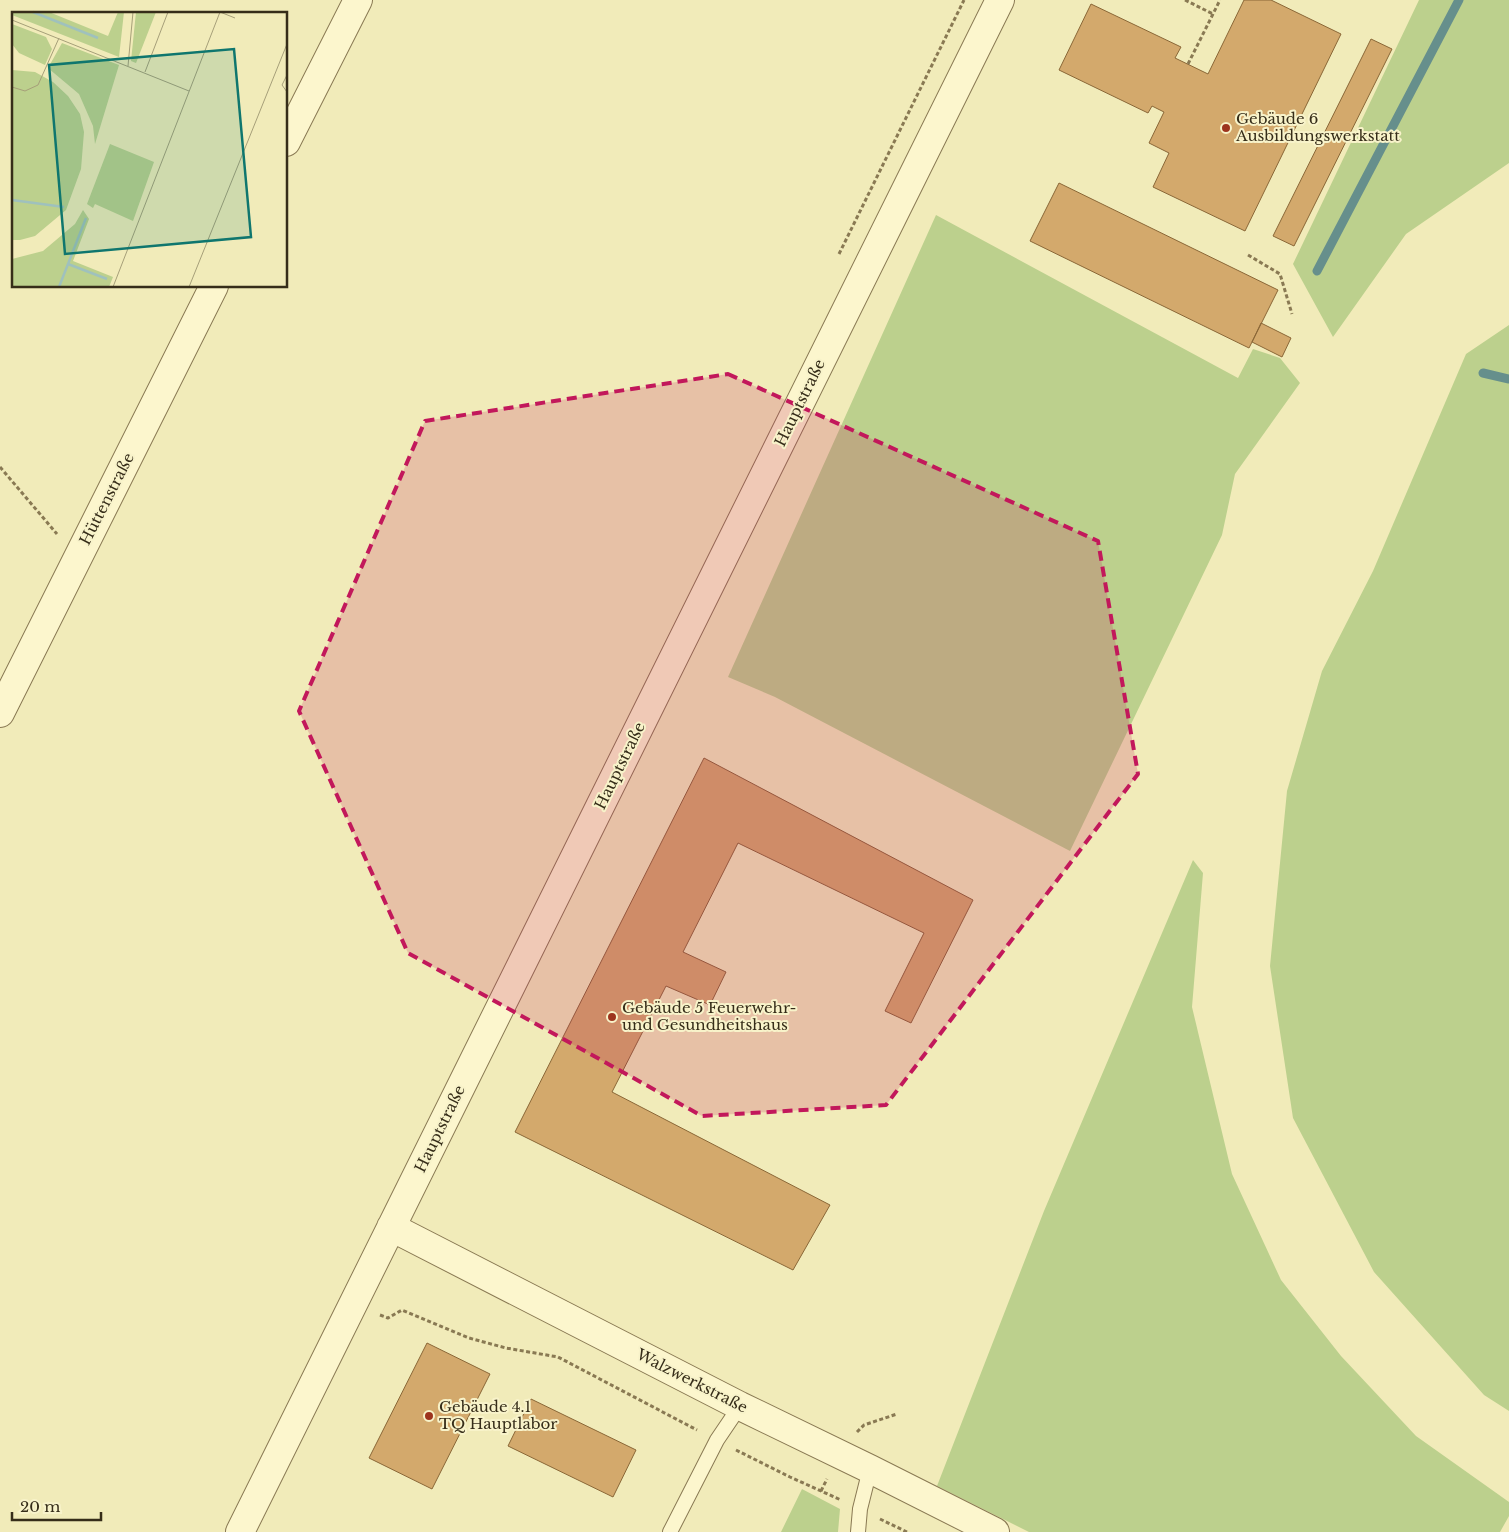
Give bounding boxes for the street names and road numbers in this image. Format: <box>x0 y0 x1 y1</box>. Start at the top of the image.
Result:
street label: Hauptstraße <box>770 356 829 450</box>
street label: Hüttenstraße <box>75 450 138 548</box>
street label: Hauptstraße <box>590 719 649 813</box>
street label: Hauptstraße <box>410 1082 469 1176</box>
street label: Walzwerkstraße <box>633 1344 751 1417</box>

